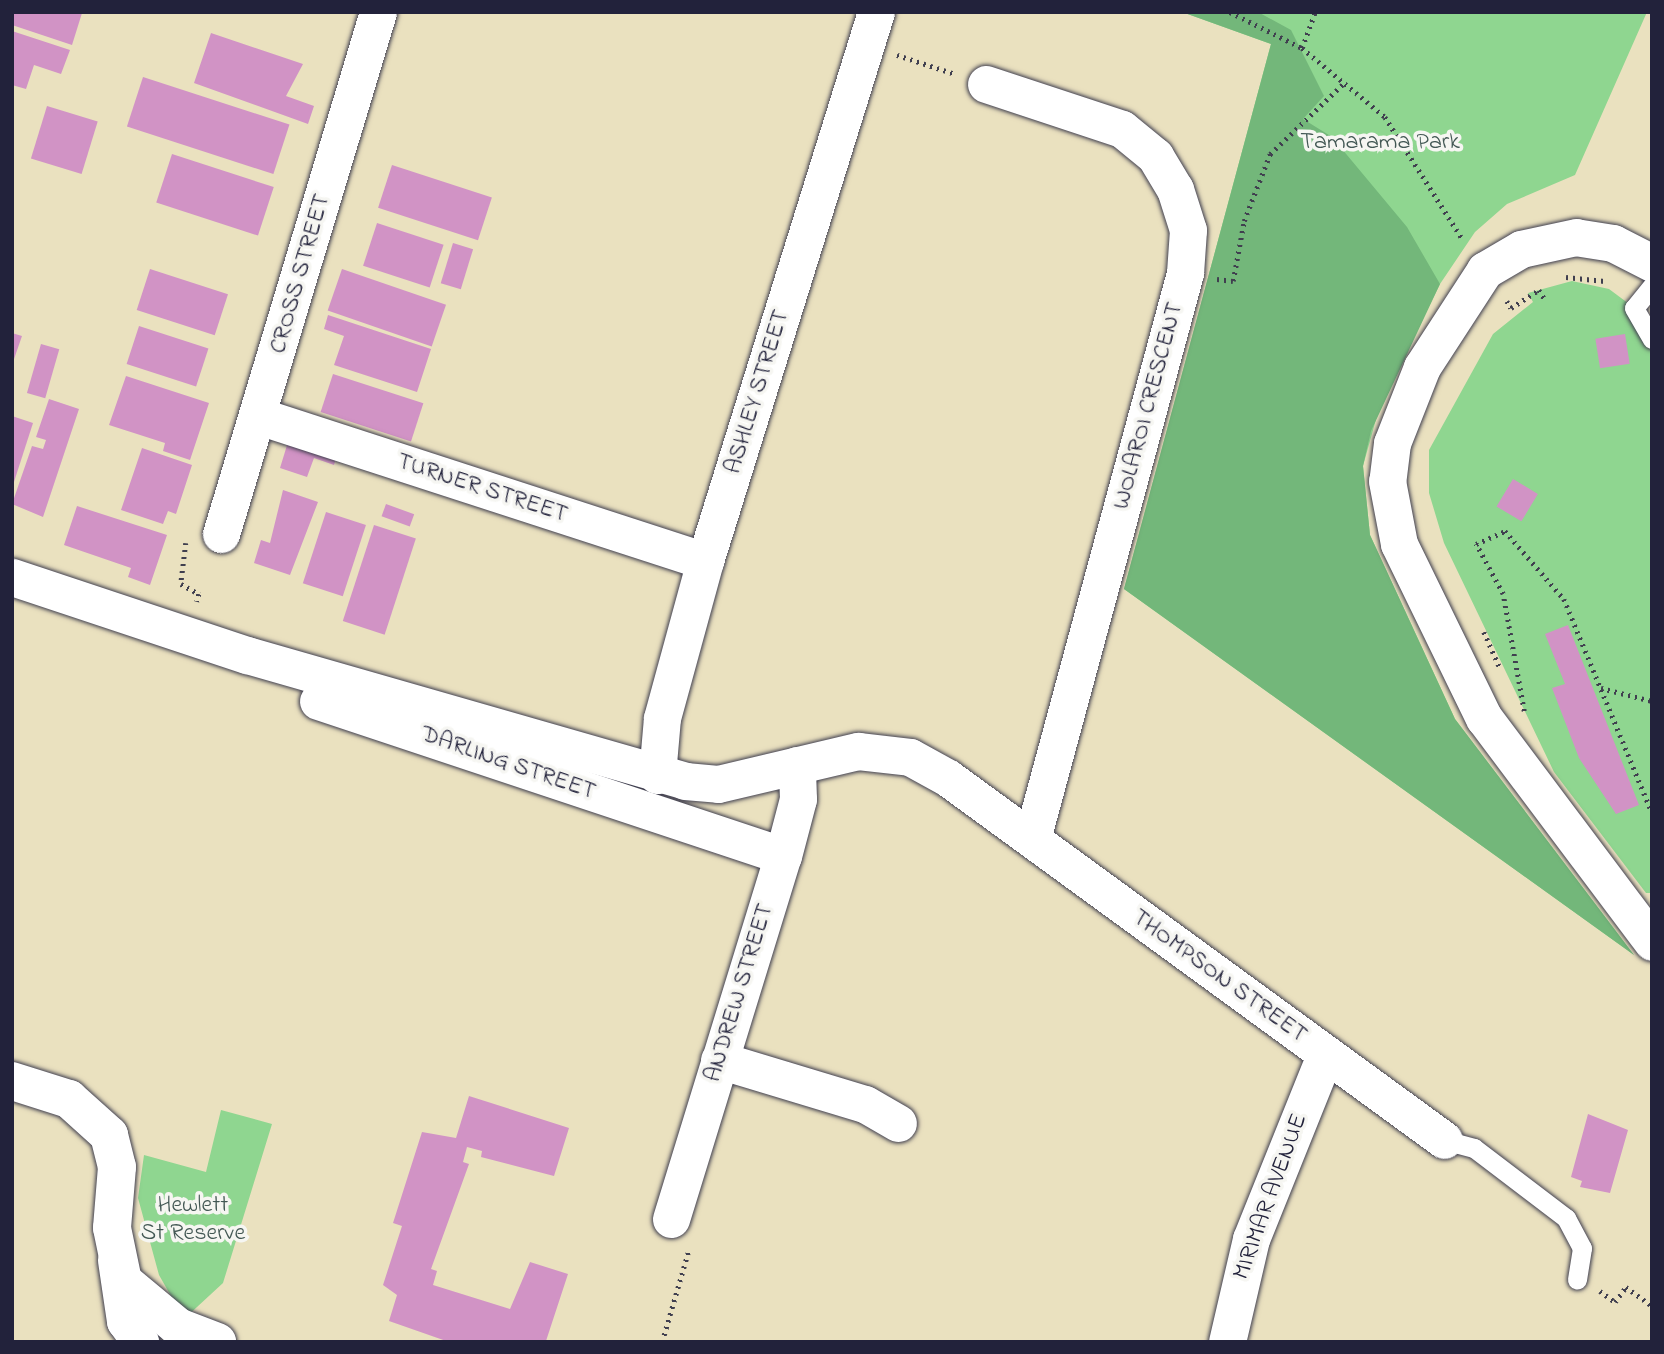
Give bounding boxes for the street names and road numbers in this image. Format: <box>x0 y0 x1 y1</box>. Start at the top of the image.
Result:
street label: CROSS STREET <box>264 191 338 357</box>
street label: WOLAROI CRESCENT <box>1108 299 1190 513</box>
street label: ASHLEY STREET <box>719 307 797 477</box>
street label: TURNER STREET <box>393 448 571 530</box>
street label: DARLING STREET <box>417 721 599 807</box>
street label: ANDREW STREET <box>699 900 781 1086</box>
street label: THOMPSON STREET <box>1126 904 1312 1050</box>
street label: MIRIMAR AVENUE <box>1228 1110 1314 1284</box>

